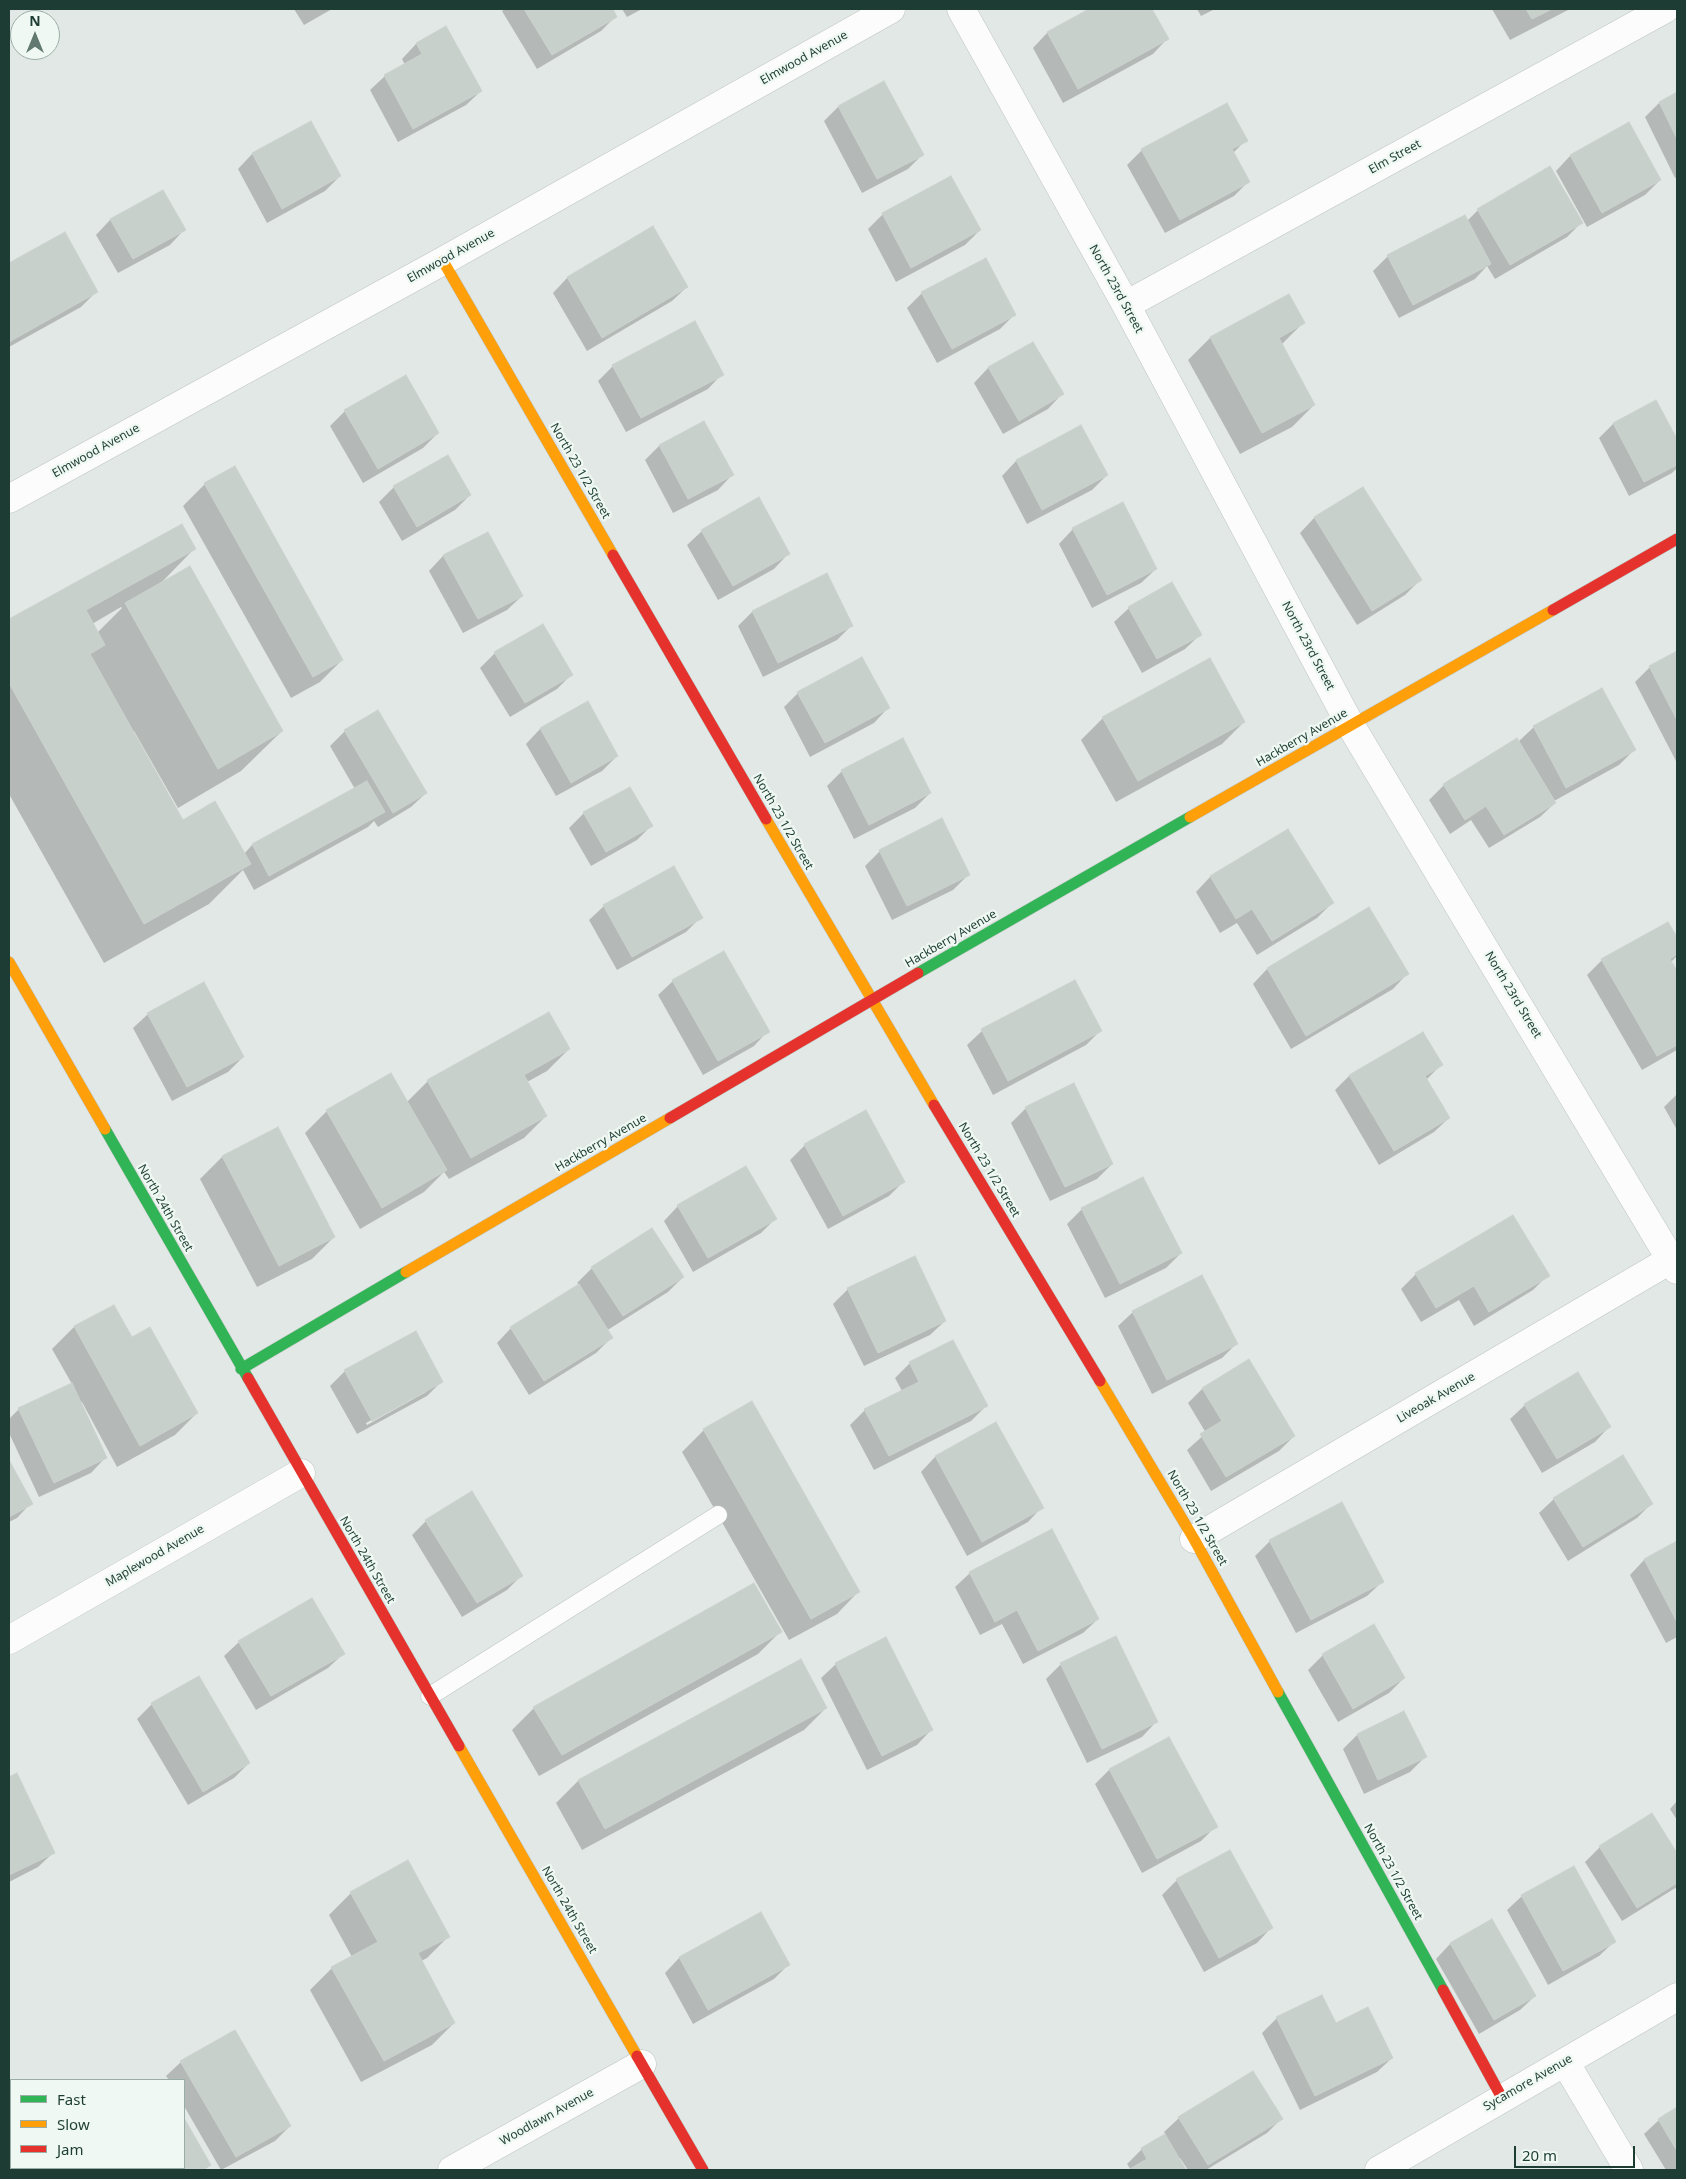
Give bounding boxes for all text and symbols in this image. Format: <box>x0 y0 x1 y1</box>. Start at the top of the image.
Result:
north arrow <box>10 10 60 60</box>
text: N <box>29 11 41 30</box>
street label: Elmwood Avenue <box>758 28 850 88</box>
street label: Elm Street <box>1366 137 1424 177</box>
street label: Elmwood Avenue <box>405 226 497 286</box>
street label: North 23rd Street <box>1086 242 1146 336</box>
street label: Elmwood Avenue <box>50 421 142 481</box>
street label: North 23 1/2 Street <box>547 421 613 521</box>
street label: North 23rd Street <box>1278 599 1338 693</box>
street label: Hackberry Avenue <box>1254 706 1350 770</box>
street label: North 23 1/2 Street <box>750 772 816 872</box>
street label: Hackberry Avenue <box>903 907 999 971</box>
street label: North 23rd Street <box>1481 949 1545 1041</box>
street label: Hackberry Avenue <box>553 1111 649 1175</box>
street label: North 23 1/2 Street <box>955 1120 1023 1220</box>
street label: North 24th Street <box>134 1162 196 1254</box>
street label: Liveoak Avenue <box>1394 1370 1478 1426</box>
street label: North 23 1/2 Street <box>1164 1468 1230 1568</box>
street label: North 24th Street <box>336 1514 398 1606</box>
street label: Maplewood Avenue <box>103 1522 207 1590</box>
street label: North 23 1/2 Street <box>1361 1821 1425 1923</box>
street label: North 24th Street <box>538 1864 600 1956</box>
street label: Sycamore Avenue <box>1481 2052 1575 2114</box>
legend <box>10 2079 185 2169</box>
street label: Woodlawn Avenue <box>498 2085 596 2149</box>
text: Fast <box>57 2089 86 2109</box>
text: Slow <box>57 2114 90 2134</box>
scale bar <box>1516 2136 1637 2168</box>
text: Jam <box>57 2139 84 2159</box>
text: 20 m <box>1522 2145 1557 2165</box>

